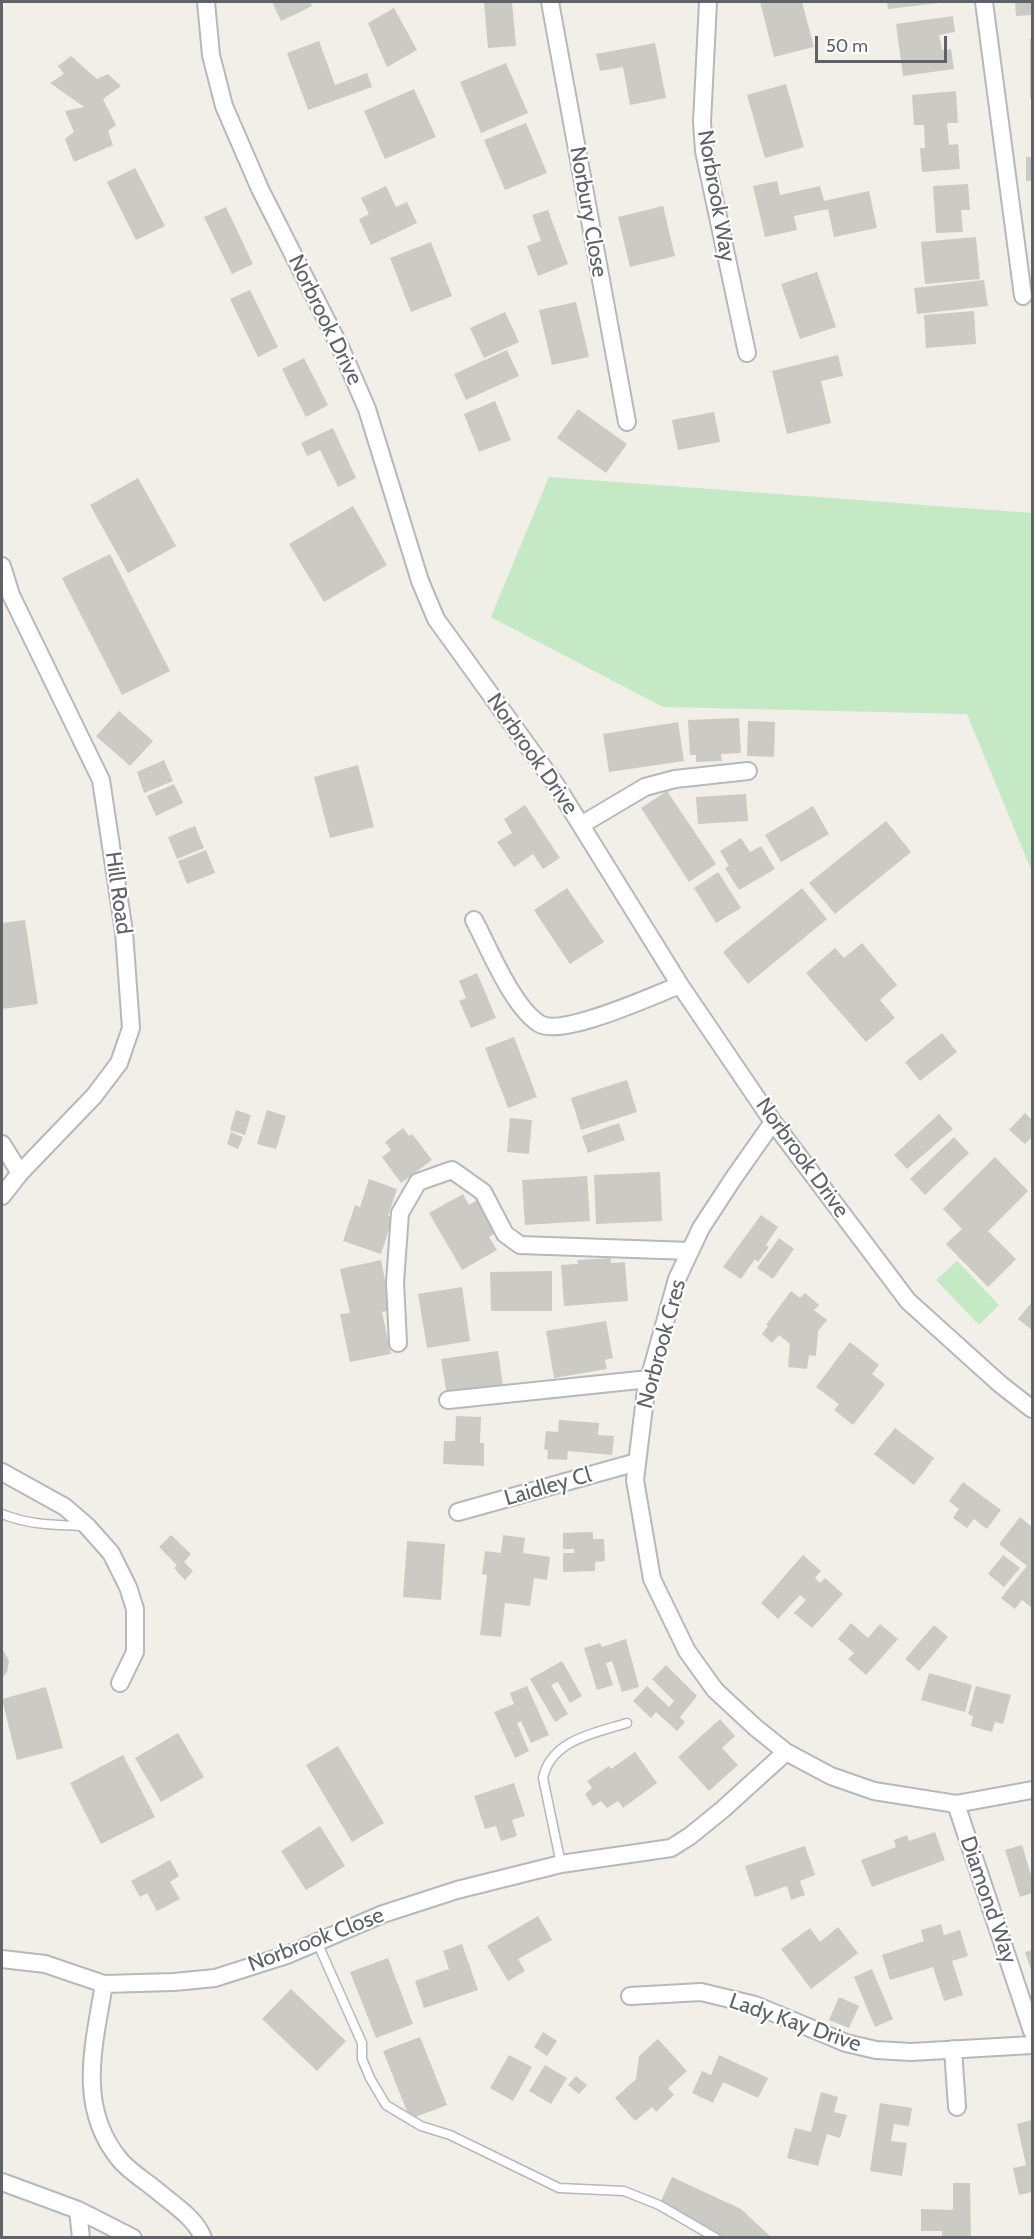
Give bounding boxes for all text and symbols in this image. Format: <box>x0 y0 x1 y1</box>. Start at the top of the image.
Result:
scale bar <box>818 24 950 62</box>
text: 50 m <box>826 35 868 57</box>
street label: Norbrook Way <box>691 128 741 264</box>
street label: Norbury Close <box>564 145 612 279</box>
street label: Norbrook Drive <box>282 251 368 389</box>
street label: Norbrook Drive <box>481 688 583 820</box>
street label: Hill Road <box>99 850 137 936</box>
street label: Norbrook Drive <box>750 1093 854 1223</box>
street label: Norbrook Cres <box>632 1277 692 1411</box>
street label: Laidley Cl <box>501 1462 595 1512</box>
street label: Diamond Way <box>954 1833 1022 1967</box>
street label: Norbrook Close <box>244 1902 388 1978</box>
street label: Lady Kay Drive <box>726 1988 864 2058</box>

